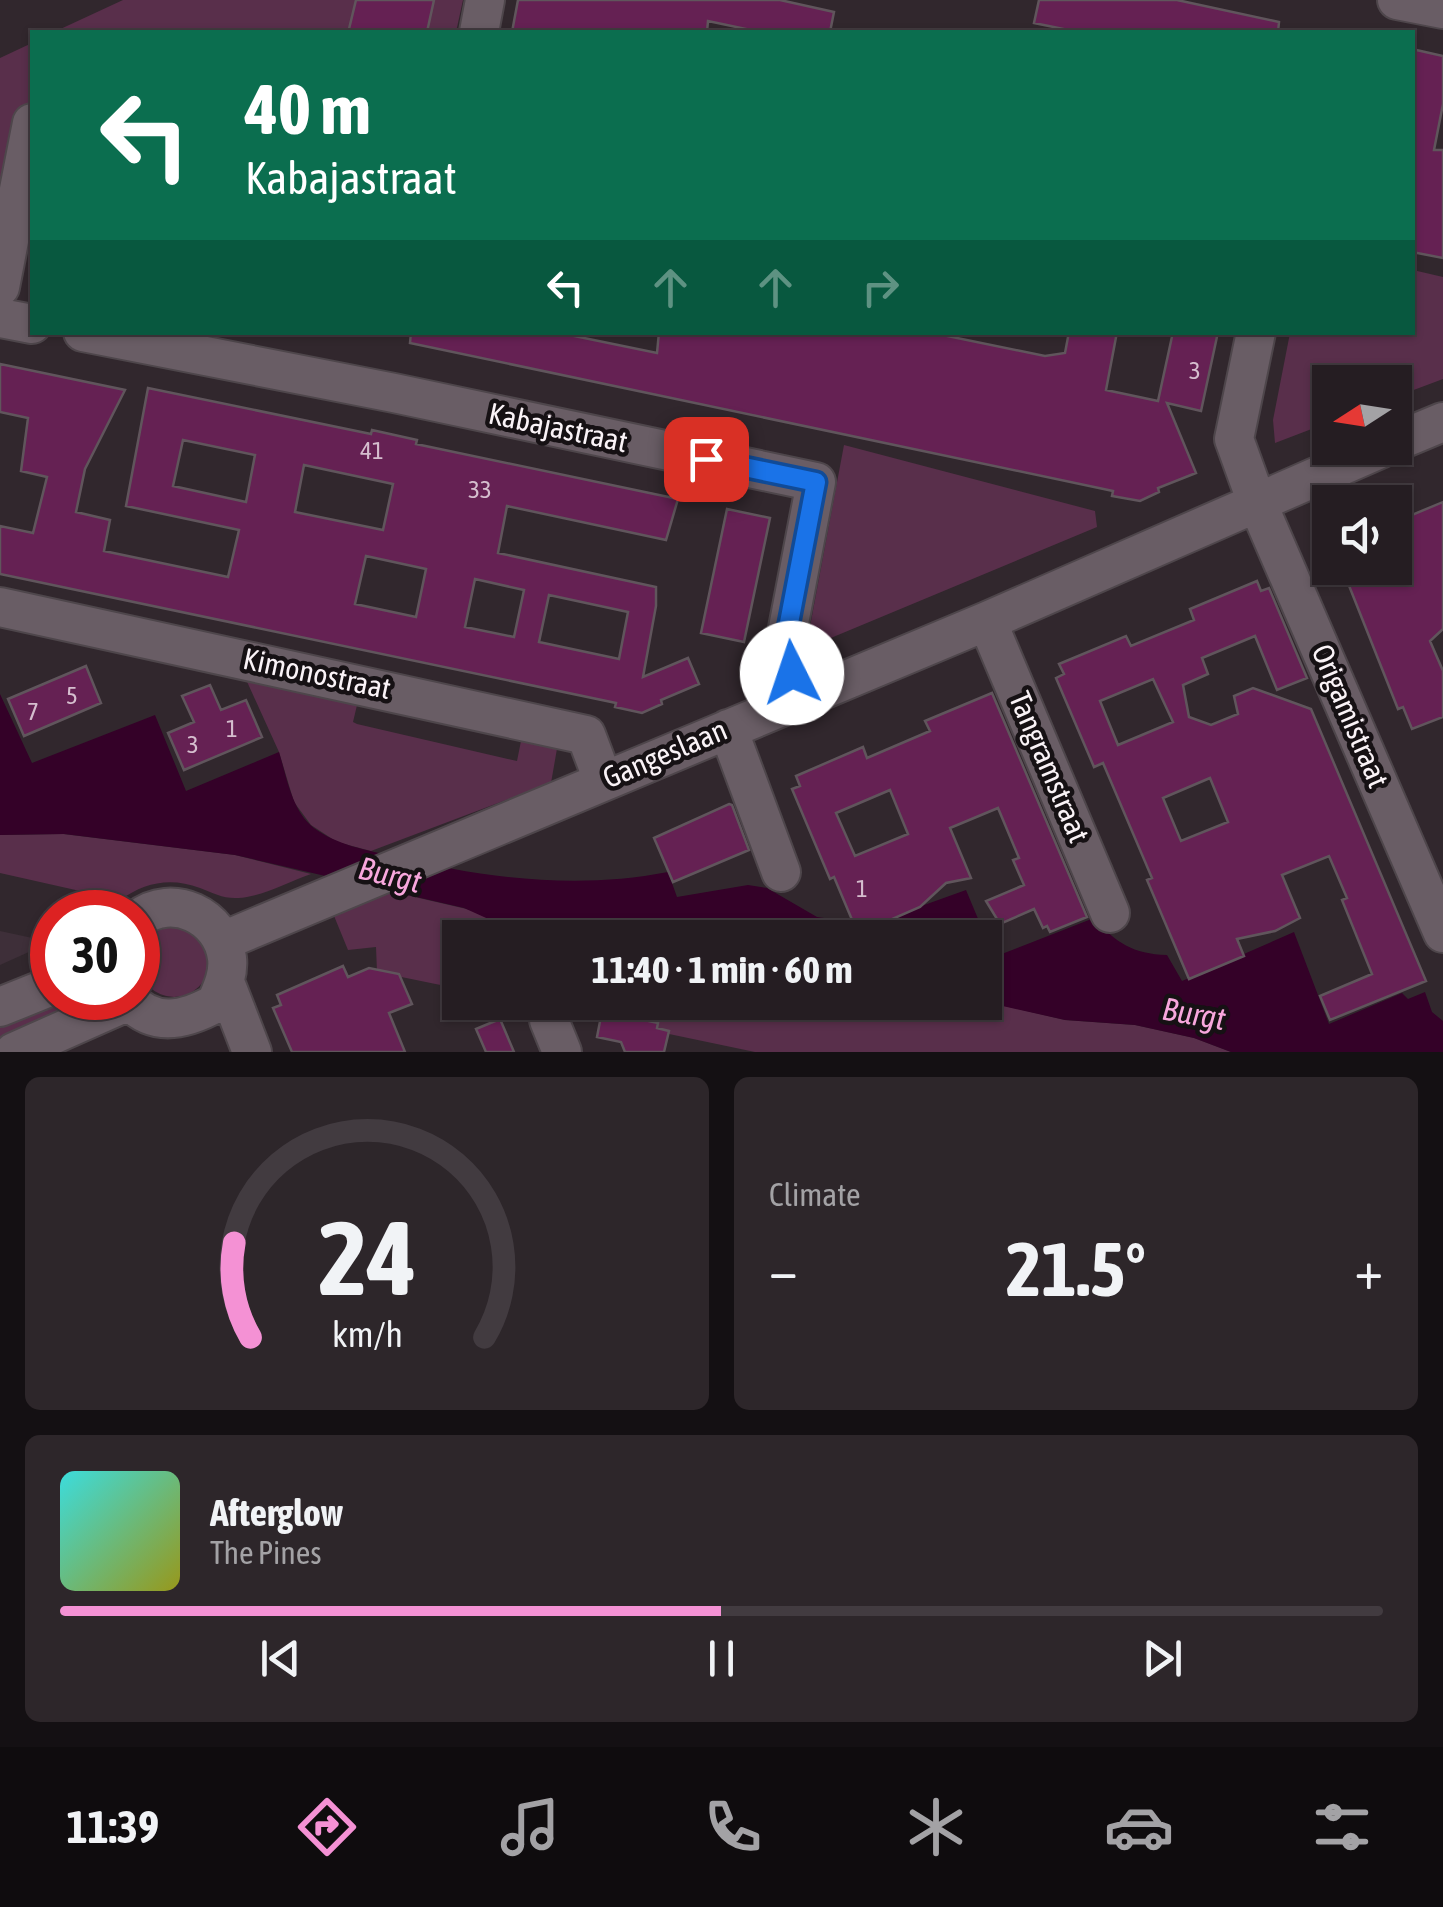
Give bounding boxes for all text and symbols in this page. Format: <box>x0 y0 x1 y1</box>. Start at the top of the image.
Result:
text: 40 m <box>245 69 371 149</box>
icon: left <box>80 70 210 200</box>
text: Kabajastraat <box>245 152 457 204</box>
icon: left <box>538 260 593 315</box>
icon: ahead <box>643 260 698 315</box>
icon: ahead <box>748 260 803 315</box>
icon: right <box>853 260 908 315</box>
house number: 3 <box>1189 356 1201 384</box>
north arrow <box>1312 365 1412 465</box>
map controls <box>1312 365 1412 585</box>
street label: Kabajastraat <box>486 396 631 458</box>
pin <box>664 417 749 502</box>
icon: arrive <box>679 432 734 487</box>
house number: 41 <box>360 436 384 464</box>
house number: 33 <box>468 475 492 503</box>
button: sound <box>1312 485 1412 585</box>
position arrow <box>740 621 844 725</box>
street label: Origamistraat <box>1306 639 1396 792</box>
street label: Kimonostraat <box>240 641 394 705</box>
house number: 5 <box>66 681 78 709</box>
street label: Tangramstraat <box>1003 686 1097 847</box>
house number: 7 <box>27 697 39 725</box>
street label: Gangeslaan <box>598 712 732 794</box>
house number: 1 <box>226 714 238 742</box>
house number: 3 <box>187 730 199 758</box>
water label: Burgt <box>355 849 426 900</box>
house number: 1 <box>856 874 868 902</box>
speed limit sign: 30 <box>30 890 160 1020</box>
text: 11:40 · 1 min · 60 m <box>591 948 853 991</box>
water label: Burgt <box>1160 990 1229 1037</box>
text: Climate <box>769 1176 861 1213</box>
text: 24 <box>318 1198 416 1317</box>
text: 21.5° <box>1006 1226 1146 1312</box>
text: − <box>769 1238 798 1301</box>
text: + <box>1354 1238 1383 1301</box>
text: km/h <box>332 1314 402 1355</box>
text: Afterglow <box>210 1491 343 1534</box>
text: The Pines <box>210 1534 322 1571</box>
icon: previous <box>253 1631 308 1686</box>
icon: pause <box>694 1631 749 1686</box>
icon: next <box>1135 1631 1190 1686</box>
icon: directions <box>292 1792 362 1862</box>
icon: music <box>495 1792 565 1862</box>
icon: phone <box>698 1792 768 1862</box>
icon: climate <box>901 1792 971 1862</box>
icon: car <box>1104 1792 1174 1862</box>
icon: filters <box>1307 1792 1377 1862</box>
text: 11:39 <box>66 1801 159 1853</box>

